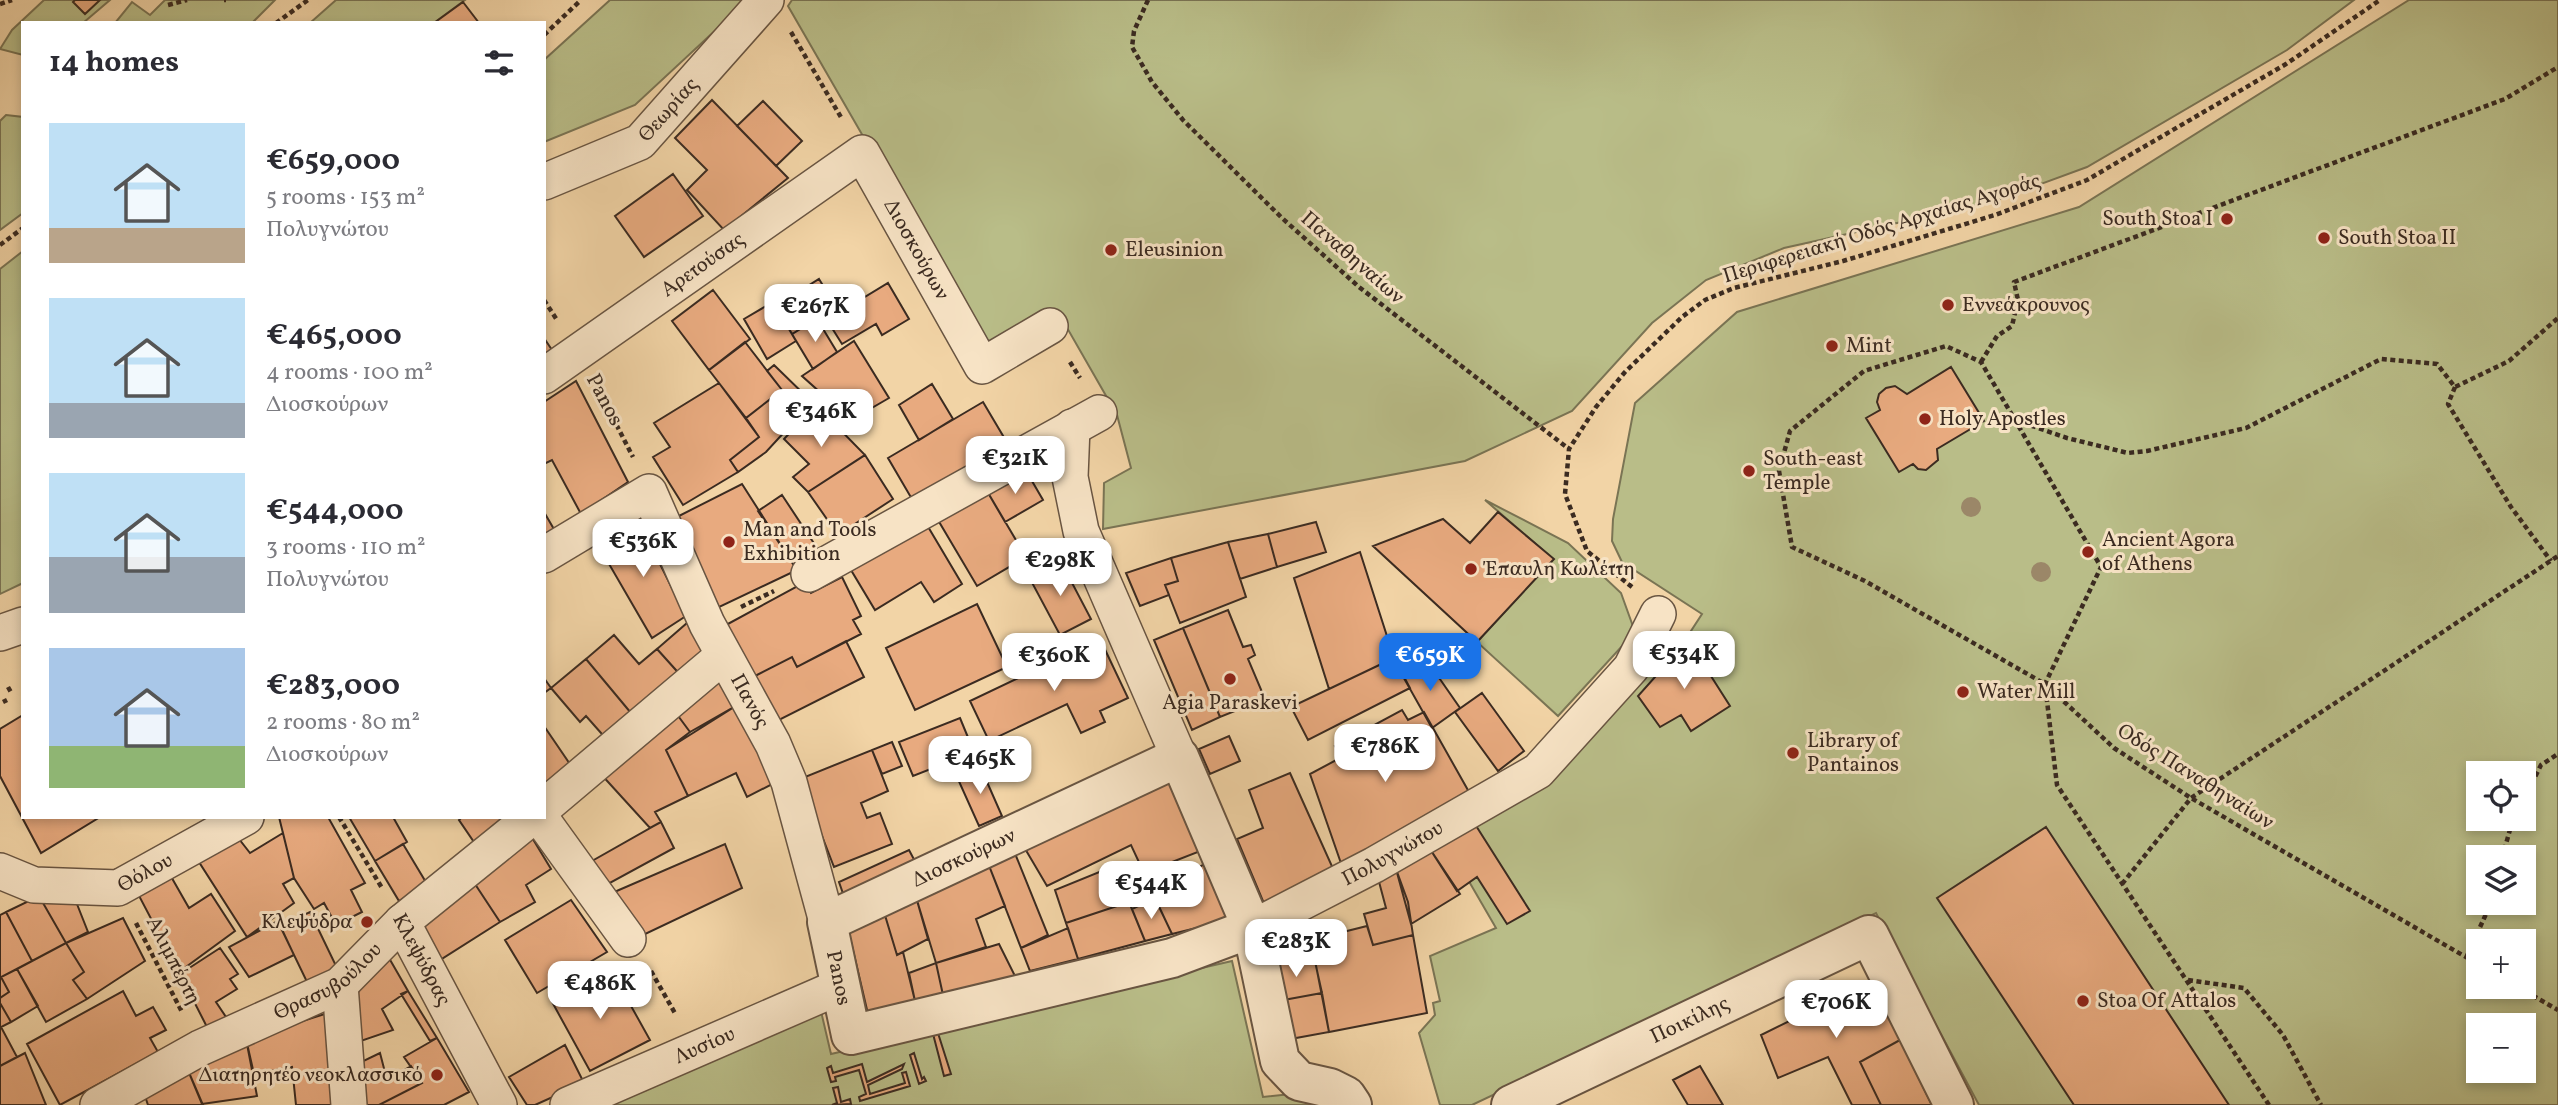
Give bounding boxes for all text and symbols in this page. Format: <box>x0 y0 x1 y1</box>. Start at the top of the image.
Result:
text: 14 homes <box>49 42 179 84</box>
icon: filters <box>480 44 518 82</box>
street label: Θεωρίας <box>632 71 705 149</box>
text: €659,000 <box>266 140 400 182</box>
icon: home <box>105 151 189 235</box>
street label: Περιφερειακή Οδός Αρχαίας Αγοράς <box>1719 167 2045 291</box>
text: 5 rooms · 153 m² <box>266 182 425 214</box>
street label: Διοσκούρων <box>876 194 956 305</box>
street label: Παναθηναίων <box>1294 205 1410 311</box>
place label: South Stoa I <box>2102 205 2213 234</box>
marker: South Stoa I <box>2219 211 2235 227</box>
text: Πολυγνώτου <box>266 214 389 246</box>
place label: South Stoa II <box>2338 224 2456 253</box>
street label: Αρετούσας <box>655 225 751 304</box>
marker: South Stoa II <box>2316 230 2332 246</box>
place label: Eleusinion <box>1125 236 1224 265</box>
marker: Eleusinion <box>1103 242 1119 258</box>
pin: €267K <box>766 284 864 344</box>
text: €267K <box>780 291 850 323</box>
place label: Εννεάκρουνος <box>1962 291 2090 320</box>
marker: Εννεάκρουνος <box>1940 297 1956 313</box>
text: €465,000 <box>266 315 402 357</box>
icon: home <box>105 326 189 410</box>
place label: Mint <box>1846 332 1892 361</box>
marker: Mint <box>1824 338 1840 354</box>
text: 4 rooms · 100 m² <box>266 357 433 389</box>
street label: Panos <box>578 369 630 431</box>
text: Διοσκούρων <box>266 389 388 421</box>
pin: €346K <box>772 390 870 449</box>
text: €346K <box>785 396 857 428</box>
place label: Holy Apostles <box>1939 405 2066 434</box>
marker: Holy Apostles <box>1917 411 1933 427</box>
pin: €321K <box>966 436 1064 496</box>
text: €321K <box>982 443 1048 475</box>
place label: South-east Temple <box>1763 445 1863 498</box>
marker: South-east Temple <box>1741 463 1757 479</box>
text: €544,000 <box>266 490 404 532</box>
icon: home <box>105 501 189 585</box>
place label: Man and Tools Exhibition <box>743 516 876 569</box>
pin: €536K <box>594 520 692 579</box>
text: €536K <box>608 526 678 558</box>
place label: Ancient Agora of Athens <box>2102 526 2235 579</box>
text: 3 rooms · 110 m² <box>266 532 426 564</box>
marker: Man and Tools Exhibition <box>721 534 737 550</box>
pin: €298K <box>1011 538 1109 598</box>
marker: Ancient Agora of Athens <box>2080 544 2096 560</box>
text: €298K <box>1025 545 1095 577</box>
place label: Έπαυλη Κωλέττη <box>1483 555 1635 584</box>
marker: Έπαυλη Κωλέττη <box>1463 561 1479 577</box>
text: Πολυγνώτου <box>266 564 389 596</box>
pin: €534K <box>1635 632 1733 691</box>
pin: €360K <box>1005 634 1103 693</box>
pin: €659K <box>1381 634 1479 693</box>
text: €534K <box>1649 638 1719 670</box>
text: €360K <box>1018 640 1090 672</box>
text: €659K <box>1395 640 1465 672</box>
text: €283,000 <box>266 665 400 707</box>
street label: Πανός <box>723 669 776 734</box>
marker: Agia Paraskevi <box>1222 671 1238 687</box>
icon: home <box>105 676 189 760</box>
place label: Water Mill <box>1977 678 2075 707</box>
marker: Water Mill <box>1955 684 1971 700</box>
place label: Agia Paraskevi <box>1162 689 1298 718</box>
text: 2 rooms · 80 m² <box>266 707 420 739</box>
street label: Οδός Παναθηναίων <box>2111 717 2279 837</box>
pin: €786K <box>1336 724 1434 784</box>
place label: Library of Pantainos <box>1807 727 1900 780</box>
text: €786K <box>1350 731 1420 763</box>
pin: €465K <box>931 736 1029 796</box>
text: Διοσκούρων <box>266 739 388 771</box>
text: €465K <box>944 743 1016 775</box>
marker: Library of Pantainos <box>1785 745 1801 761</box>
map controls <box>2466 761 2536 1083</box>
button: locate <box>2466 761 2536 831</box>
street label: Πολυγνώτου <box>1337 814 1449 894</box>
street label: Διοσκούρων <box>907 821 1020 895</box>
button: layers <box>2466 845 2536 915</box>
street label: Θόλου <box>112 846 178 900</box>
pin: €544K <box>1102 862 1200 921</box>
text: €544K <box>1115 868 1187 900</box>
place label: Κλεψύδρα <box>261 908 353 937</box>
street label: Κλεψύδρας <box>384 909 458 1011</box>
street label: Αλιμπέρτη <box>138 912 208 1010</box>
marker: Κλεψύδρα <box>359 914 375 930</box>
pin: €283K <box>1247 920 1345 979</box>
text: €283K <box>1261 926 1331 958</box>
button: + <box>2466 929 2536 999</box>
street label: Θρασυβούλου <box>269 936 389 1027</box>
street label: Panos <box>818 948 858 1008</box>
pin: €486K <box>551 962 649 1021</box>
text: €486K <box>564 968 636 1000</box>
pin: €706K <box>1787 981 1885 1040</box>
text: €706K <box>1801 987 1871 1019</box>
place label: Stoa Of Attalos <box>2097 987 2236 1016</box>
street label: Ποικίλης <box>1645 989 1734 1051</box>
marker: Stoa Of Attalos <box>2075 993 2091 1009</box>
button: − <box>2466 1013 2536 1083</box>
street label: Λυσίου <box>670 1019 740 1072</box>
place label: Διατηρητέο νεοκλασσικό <box>199 1061 423 1090</box>
marker: Διατηρητέο νεοκλασσικό <box>429 1067 445 1083</box>

